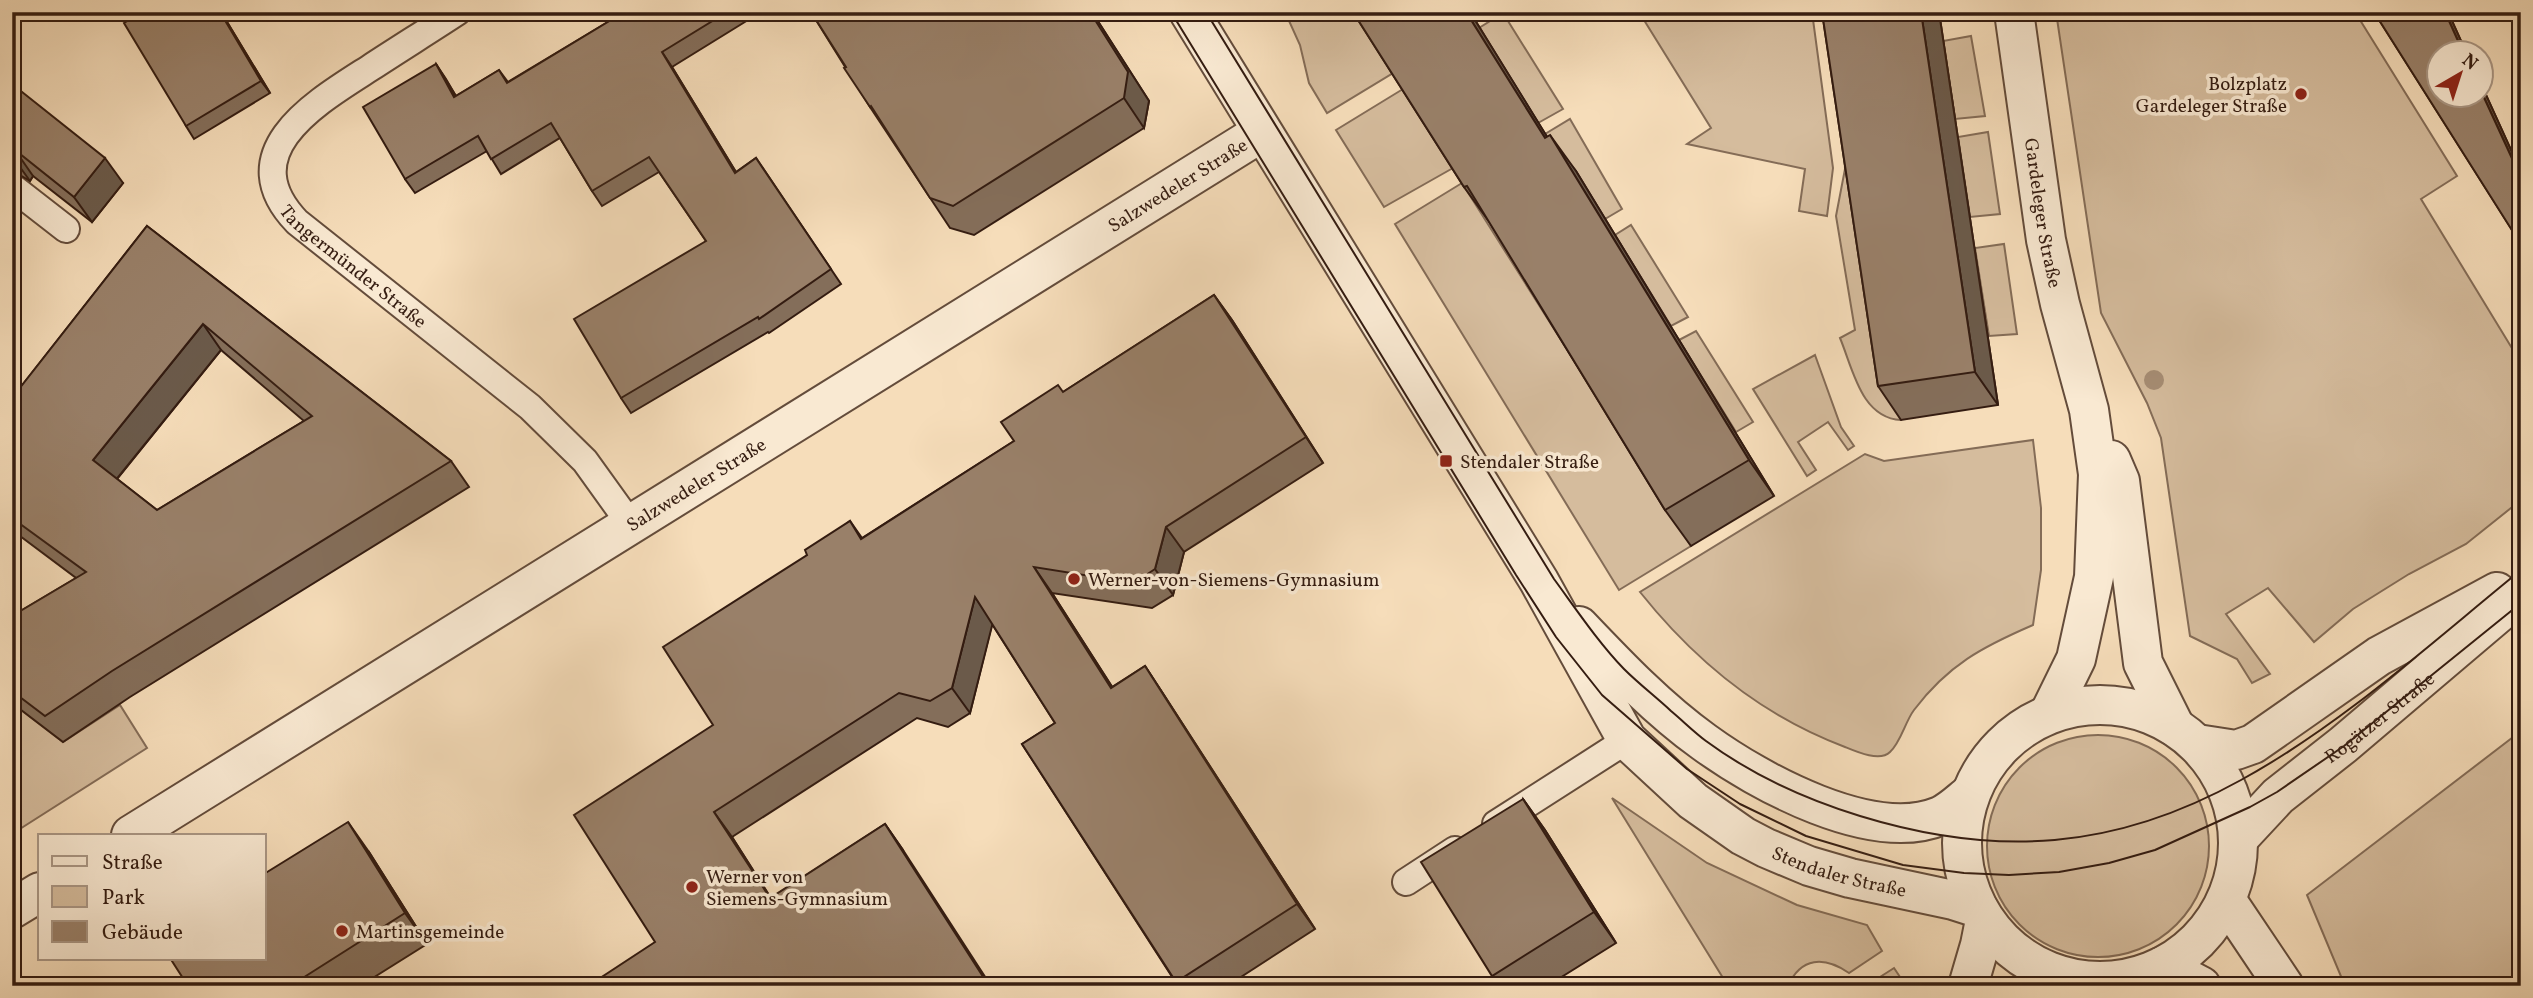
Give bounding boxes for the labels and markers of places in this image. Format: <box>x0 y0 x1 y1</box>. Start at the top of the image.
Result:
place label: Bolzplatz Gardeleger Straße <box>2136 72 2287 120</box>
marker: Bolzplatz Gardeleger Straße <box>2293 86 2309 102</box>
place label: Stendaler Straße <box>1460 450 1599 476</box>
marker: Stendaler Straße <box>1438 453 1454 469</box>
place label: Werner-von-Siemens-Gymnasium <box>1088 568 1380 594</box>
marker: Werner-von-Siemens-Gymnasium <box>1066 571 1082 587</box>
place label: Werner von Siemens-Gymnasium <box>706 865 888 913</box>
marker: Werner von Siemens-Gymnasium <box>684 879 700 895</box>
place label: Martinsgemeinde <box>356 920 504 946</box>
marker: Martinsgemeinde <box>334 923 350 939</box>

